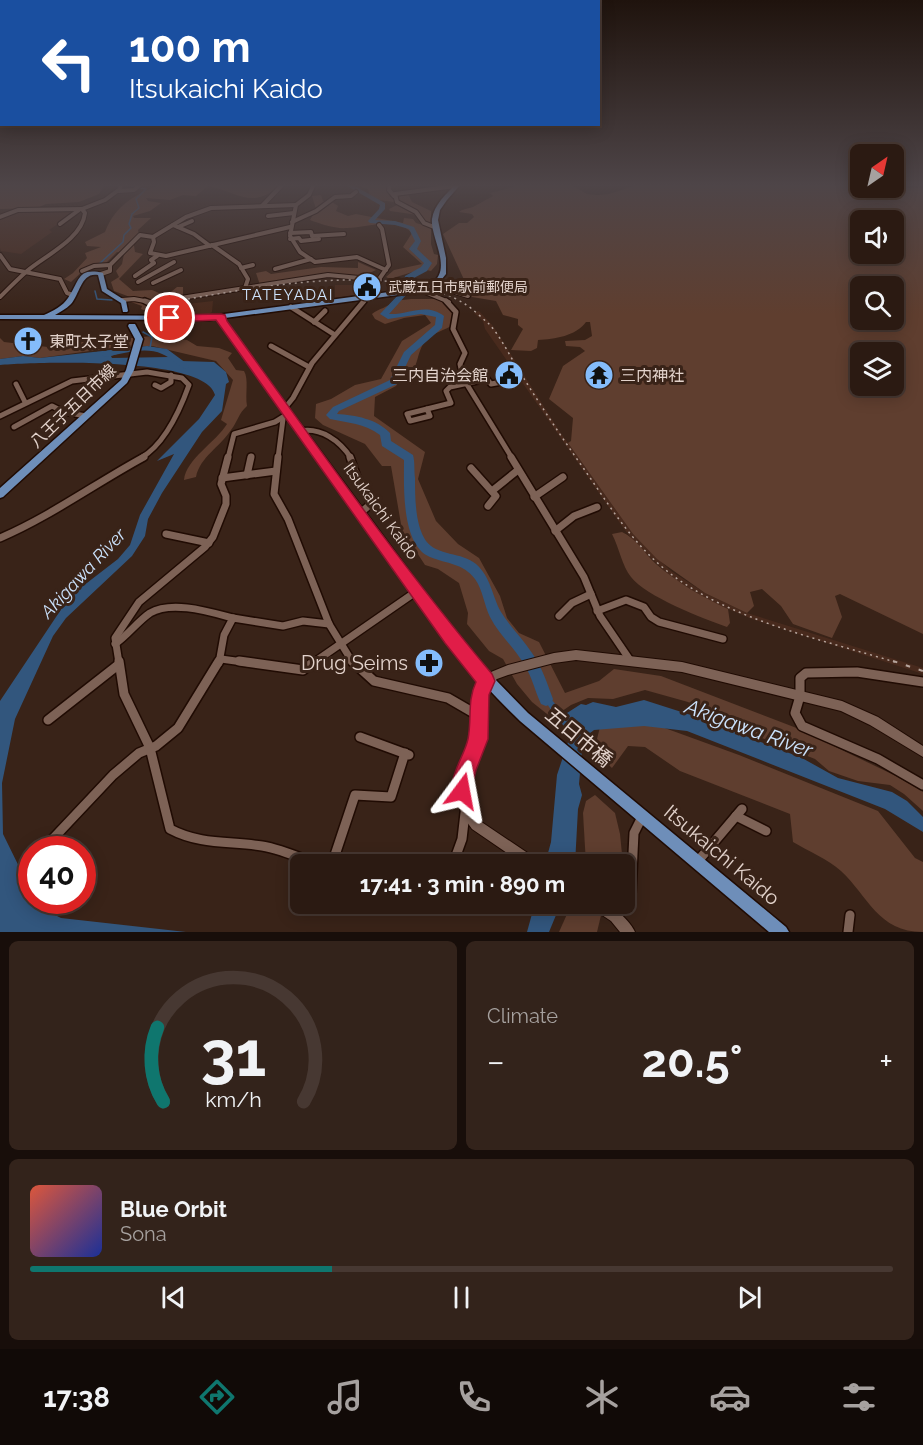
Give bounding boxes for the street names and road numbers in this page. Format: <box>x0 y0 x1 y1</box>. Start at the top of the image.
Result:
street label: 八王子五日市線 <box>26 360 120 452</box>
street label: Itsukaichi Kaido <box>340 459 422 563</box>
street label: 五日市橋 <box>541 702 617 772</box>
street label: Itsukaichi Kaido <box>659 800 785 910</box>

